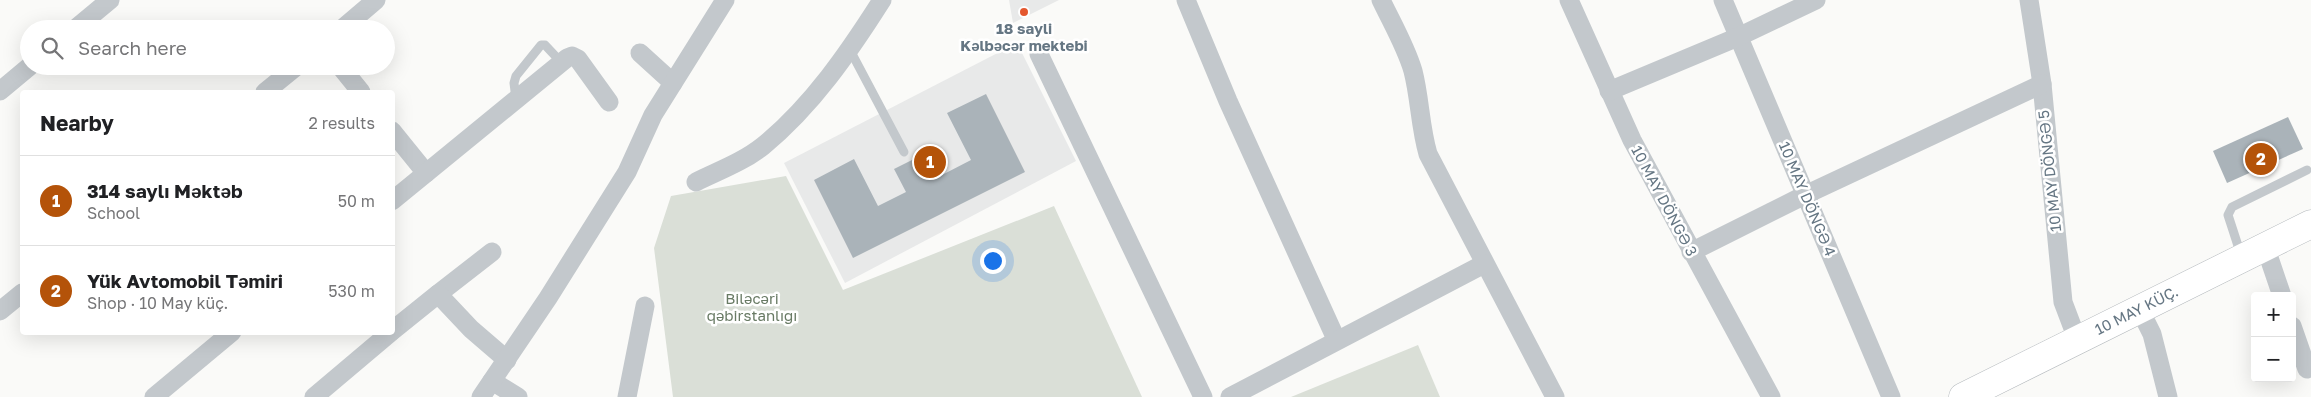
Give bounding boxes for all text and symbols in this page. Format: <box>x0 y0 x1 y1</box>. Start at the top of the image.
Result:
marker: 18 sayli Kəlbəcər mektebi <box>1018 6 1030 18</box>
place label: 18 sayli Kəlbəcər mektebi <box>960 19 1088 54</box>
search box <box>20 20 395 75</box>
icon: search <box>38 34 66 62</box>
text: Search here <box>78 36 187 59</box>
street label: 10 MAY DÖNGƏ 5 <box>2034 109 2064 233</box>
text: Nearby <box>40 110 114 136</box>
text: 2 results <box>309 113 375 133</box>
street label: 10 MAY DÖNGƏ 4 <box>1776 139 1840 259</box>
pin: 2 <box>2245 140 2277 178</box>
street label: 10 MAY DÖNGƏ 3 <box>1628 142 1702 259</box>
pin: 1 <box>914 143 946 181</box>
text: 314 saylı Məktəb <box>87 179 243 202</box>
text: 1 <box>52 191 60 211</box>
text: 50 m <box>338 191 375 211</box>
text: School <box>87 203 140 223</box>
your location <box>980 248 1006 274</box>
text: Yük Avtomobil Təmiri <box>87 269 283 292</box>
text: 2 <box>51 281 61 301</box>
text: 530 m <box>328 281 375 301</box>
street label: 10 MAY KÜÇ. <box>2092 281 2181 338</box>
park label: Biləcəri qəbirstanlığı <box>707 289 797 324</box>
map controls <box>2251 292 2296 382</box>
button: + <box>2251 292 2296 337</box>
text: Shop · 10 May küç. <box>87 293 228 313</box>
button: − <box>2251 337 2296 382</box>

